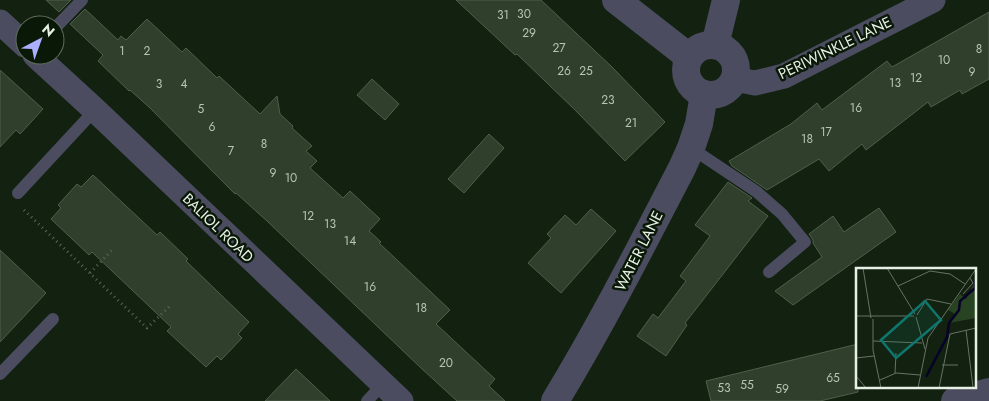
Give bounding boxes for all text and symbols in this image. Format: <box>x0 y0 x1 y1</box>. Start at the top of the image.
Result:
house number: 30 <box>517 5 531 23</box>
house number: 31 <box>497 6 509 24</box>
street label: PERIWINKLE LANE <box>775 11 895 85</box>
north arrow <box>15 15 65 65</box>
text: N <box>38 19 59 41</box>
house number: 29 <box>522 24 536 42</box>
house number: 27 <box>552 39 566 57</box>
house number: 8 <box>976 40 982 58</box>
house number: 1 <box>119 42 125 60</box>
house number: 2 <box>144 42 151 60</box>
house number: 10 <box>938 51 950 69</box>
house number: 26 <box>557 62 571 80</box>
house number: 25 <box>579 62 593 80</box>
house number: 9 <box>969 63 976 81</box>
house number: 12 <box>910 69 922 87</box>
house number: 13 <box>889 74 901 92</box>
house number: 3 <box>156 75 163 93</box>
house number: 4 <box>181 75 188 93</box>
house number: 23 <box>601 91 615 109</box>
house number: 16 <box>850 99 862 117</box>
house number: 5 <box>198 100 205 118</box>
house number: 21 <box>625 114 637 132</box>
house number: 6 <box>209 118 216 136</box>
house number: 17 <box>820 123 833 141</box>
house number: 18 <box>801 130 813 148</box>
house number: 8 <box>261 135 267 153</box>
house number: 7 <box>228 142 235 160</box>
house number: 9 <box>270 164 277 182</box>
house number: 10 <box>285 169 297 187</box>
street label: BALIOL ROAD <box>177 188 259 268</box>
house number: 12 <box>302 207 314 225</box>
street label: WATER LANE <box>609 207 669 295</box>
house number: 13 <box>324 215 336 233</box>
house number: 14 <box>344 232 356 250</box>
inset map <box>856 268 976 388</box>
house number: 16 <box>364 278 376 296</box>
house number: 18 <box>415 299 427 317</box>
house number: 20 <box>439 354 453 372</box>
house number: 65 <box>826 369 840 387</box>
house number: 55 <box>740 376 754 394</box>
house number: 53 <box>717 379 731 397</box>
house number: 59 <box>775 380 789 398</box>

